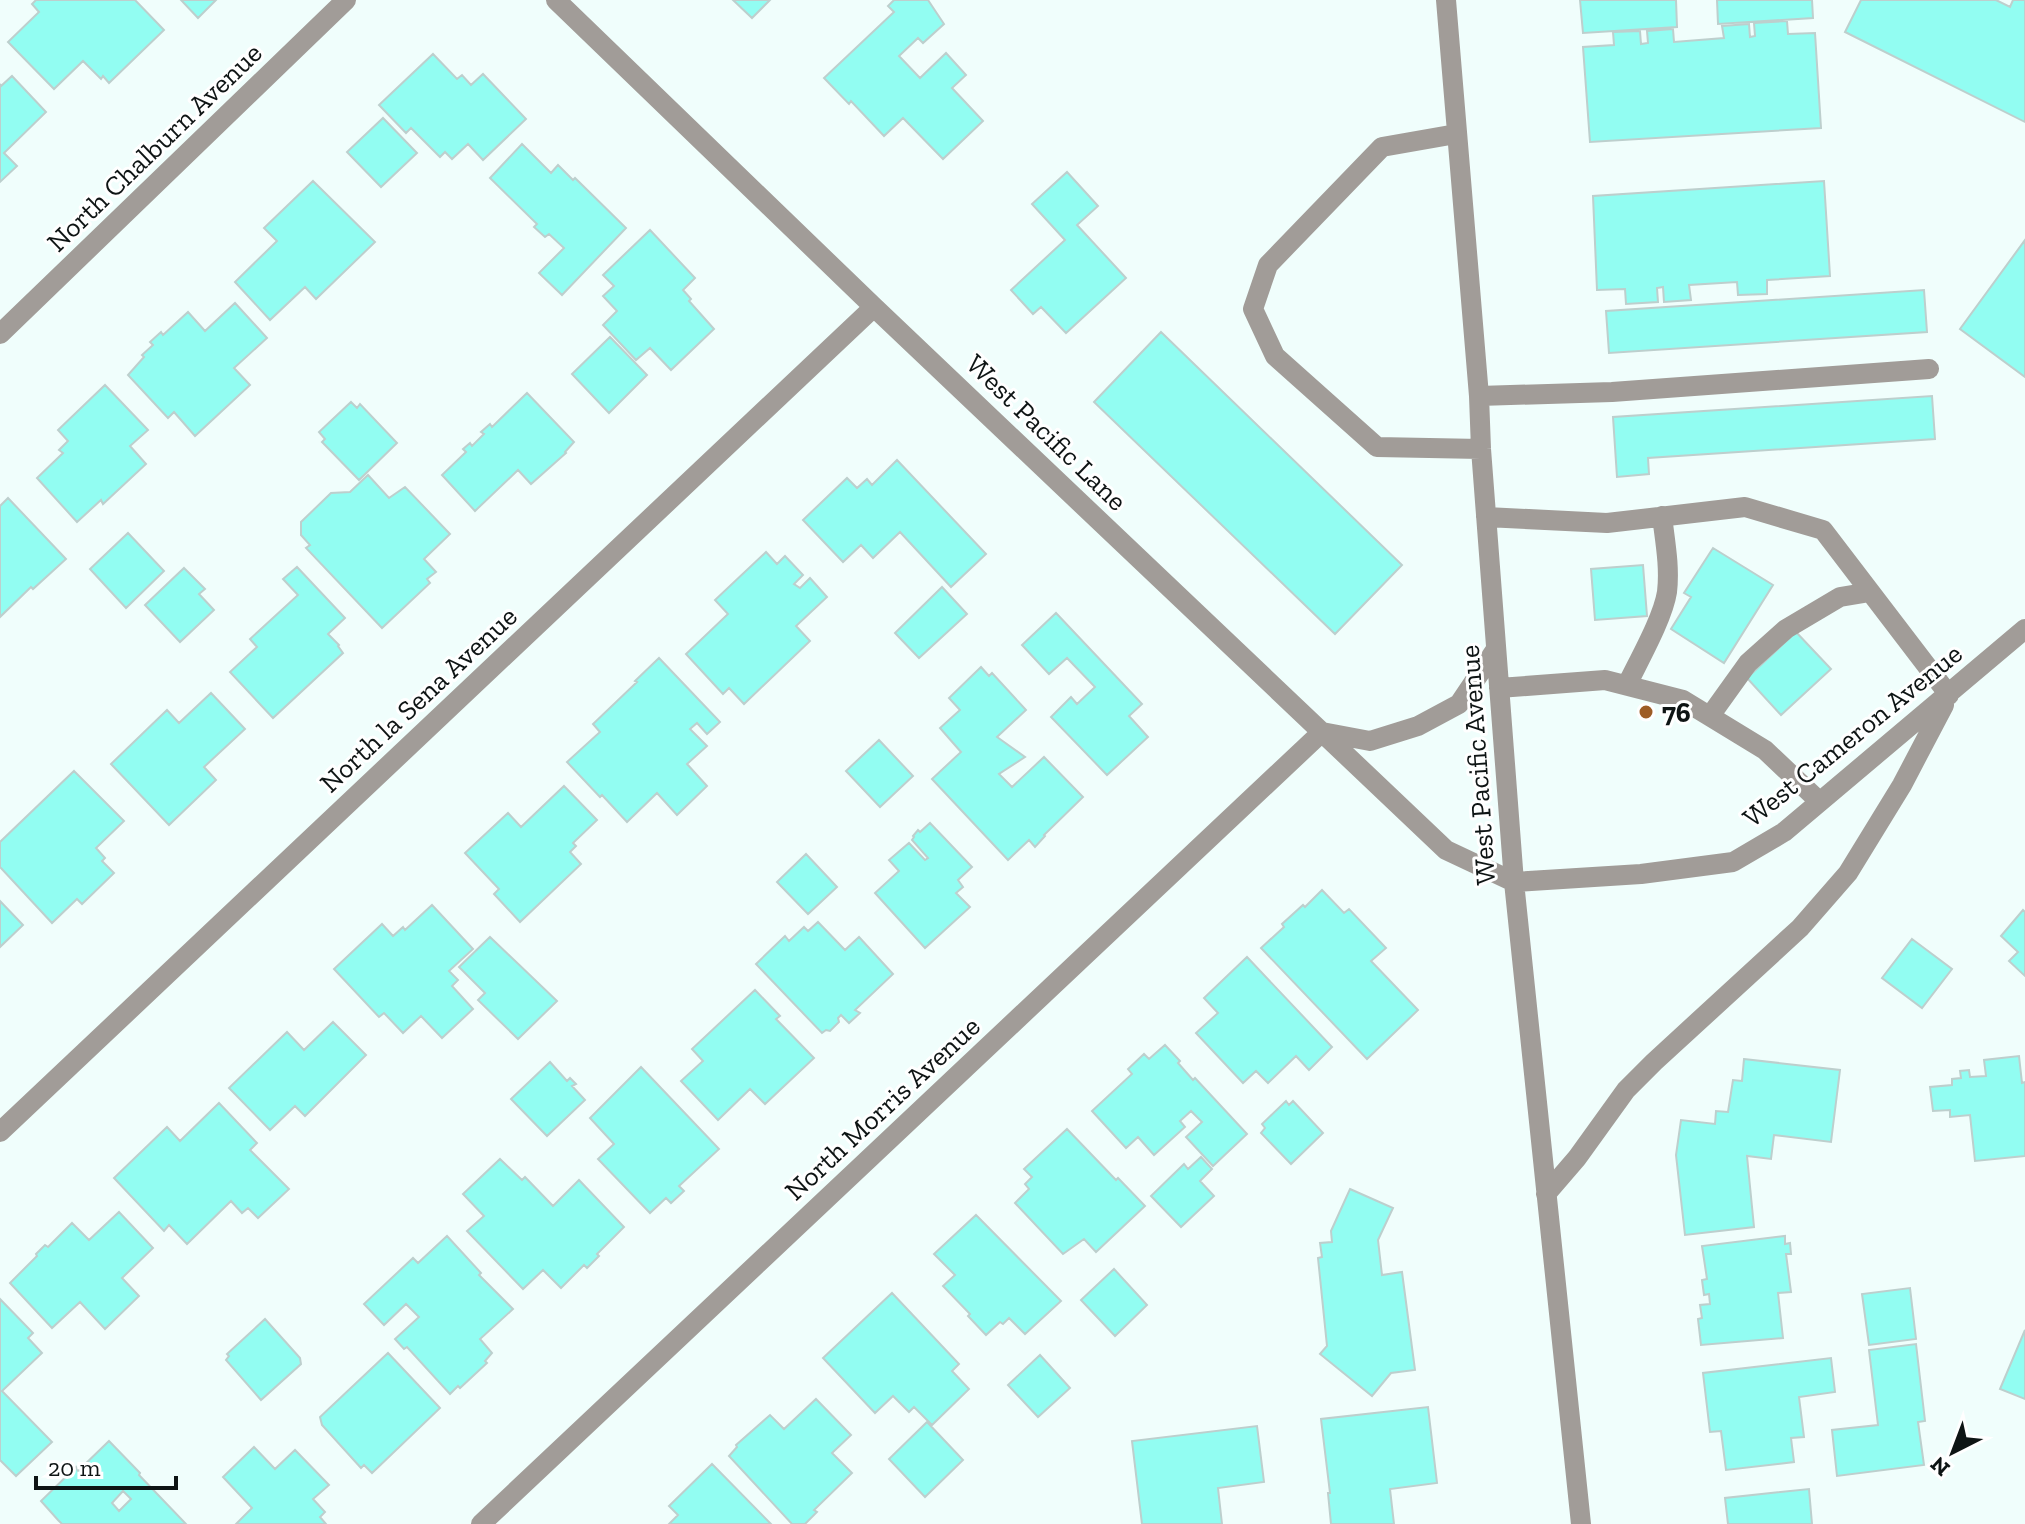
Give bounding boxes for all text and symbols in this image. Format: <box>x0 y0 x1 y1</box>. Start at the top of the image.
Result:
street label: North Chalburn Avenue <box>40 36 269 258</box>
street label: West Pacific Lane <box>959 347 1134 517</box>
street label: North la Sena Avenue <box>313 599 524 799</box>
street label: West Cameron Avenue <box>1736 637 1969 834</box>
street label: West Pacific Avenue <box>1453 644 1502 886</box>
place label: 76 <box>1662 696 1691 729</box>
marker: 76 <box>1637 703 1655 721</box>
street label: North Morris Avenue <box>778 1009 987 1207</box>
north arrow <box>1913 1412 1993 1492</box>
scale bar <box>36 1440 176 1490</box>
text: N <box>1925 1451 1955 1482</box>
text: 20 m <box>48 1453 101 1482</box>

